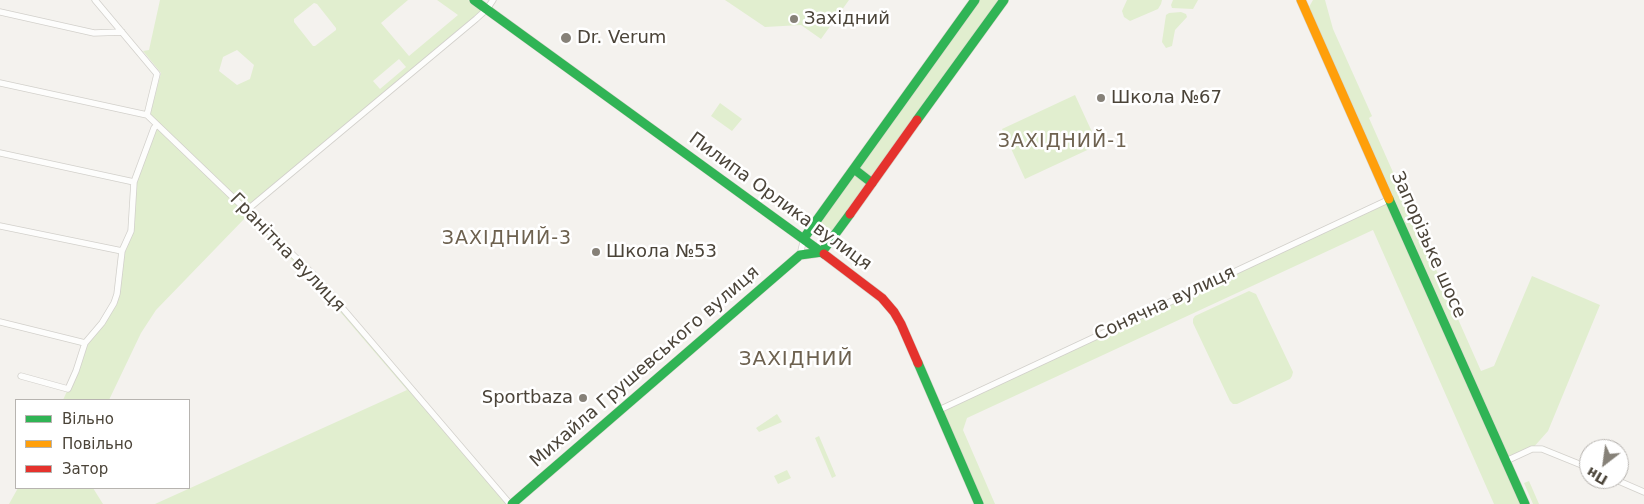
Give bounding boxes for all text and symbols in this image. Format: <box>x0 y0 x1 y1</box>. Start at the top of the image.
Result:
place label: Західний <box>804 8 890 30</box>
marker: Західний <box>788 13 800 25</box>
place label: Dr. Verum <box>577 27 666 49</box>
marker: Dr. Verum <box>559 31 573 45</box>
place label: Школа №67 <box>1111 87 1222 109</box>
marker: Школа №67 <box>1095 92 1107 104</box>
street label: Пилипа Орлика вулиця <box>684 128 876 276</box>
district label: ЗАХІДНИЙ-1 <box>997 131 1129 153</box>
street label: Запорізьке шосе <box>1386 168 1470 322</box>
street label: Гранітна вулиця <box>225 189 349 317</box>
district label: ЗАХІДНИЙ-3 <box>441 228 573 250</box>
place label: Школа №53 <box>606 241 717 263</box>
marker: Школа №53 <box>590 246 602 258</box>
street label: Михайла Грушевського вулиця <box>526 262 764 472</box>
street label: Сонячна вулиця <box>1091 262 1239 346</box>
district label: ЗАХІДНИЙ <box>738 348 854 372</box>
place label: Sportbaza <box>482 387 573 409</box>
marker: Sportbaza <box>577 392 589 404</box>
legend <box>15 399 190 489</box>
text: Вільно <box>62 410 114 428</box>
text: Повільно <box>62 435 133 453</box>
north arrow <box>1579 439 1629 489</box>
text: Затор <box>62 460 108 478</box>
text: Пн <box>1584 464 1610 488</box>

